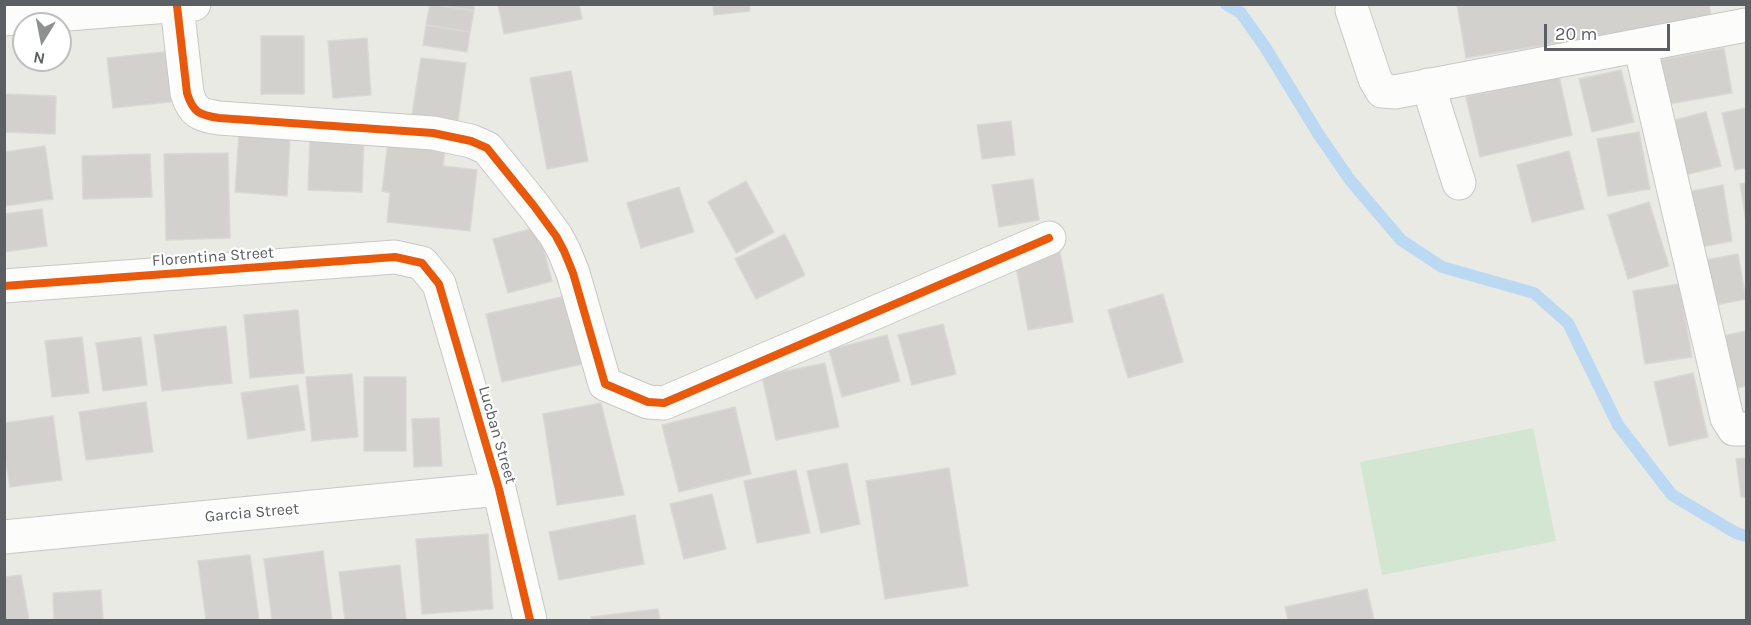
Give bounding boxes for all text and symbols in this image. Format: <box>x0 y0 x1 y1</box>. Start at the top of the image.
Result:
north arrow <box>12 12 72 72</box>
scale bar <box>1547 12 1673 50</box>
text: 20 m <box>1555 23 1597 45</box>
text: N <box>32 48 46 69</box>
street label: Florentina Street <box>151 243 275 271</box>
street label: Lucban Street <box>474 384 520 486</box>
street label: Garcia Street <box>204 499 300 527</box>

